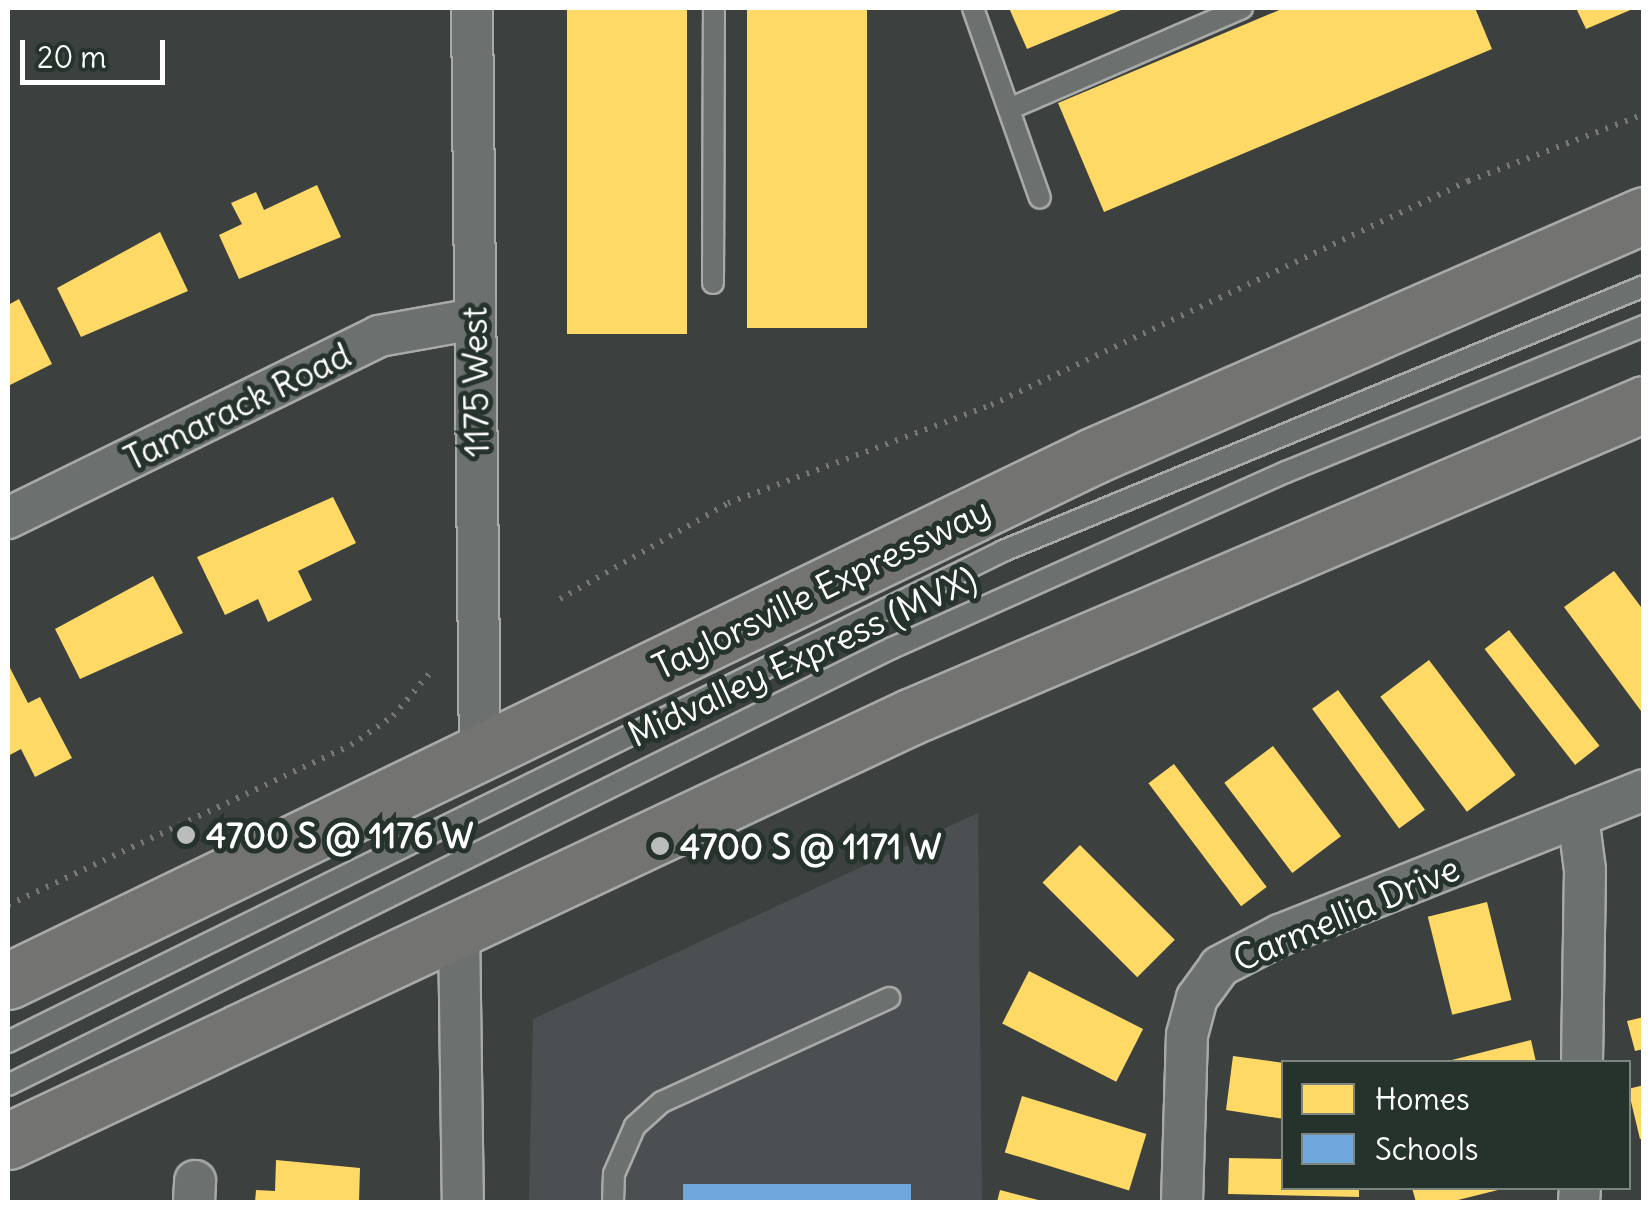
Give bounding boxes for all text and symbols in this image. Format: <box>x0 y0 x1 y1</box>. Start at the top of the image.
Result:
scale bar <box>25 20 170 82</box>
text: 20 m <box>37 38 107 76</box>
street label: 1175 West <box>453 306 497 458</box>
street label: Tamarack Road <box>117 333 357 479</box>
street label: Taylorsville Expressway <box>646 488 996 688</box>
street label: Midvalley Express (MVX) <box>621 557 983 755</box>
place label: 4700 S @ 1176 W <box>206 814 473 856</box>
marker: 4700 S @ 1176 W <box>175 824 197 846</box>
place label: 4700 S @ 1171 W <box>680 825 942 867</box>
marker: 4700 S @ 1171 W <box>649 835 671 857</box>
street label: Carmellia Drive <box>1227 847 1465 979</box>
legend <box>1281 1060 1631 1190</box>
text: Homes <box>1375 1080 1470 1118</box>
text: Schools <box>1375 1130 1478 1168</box>

